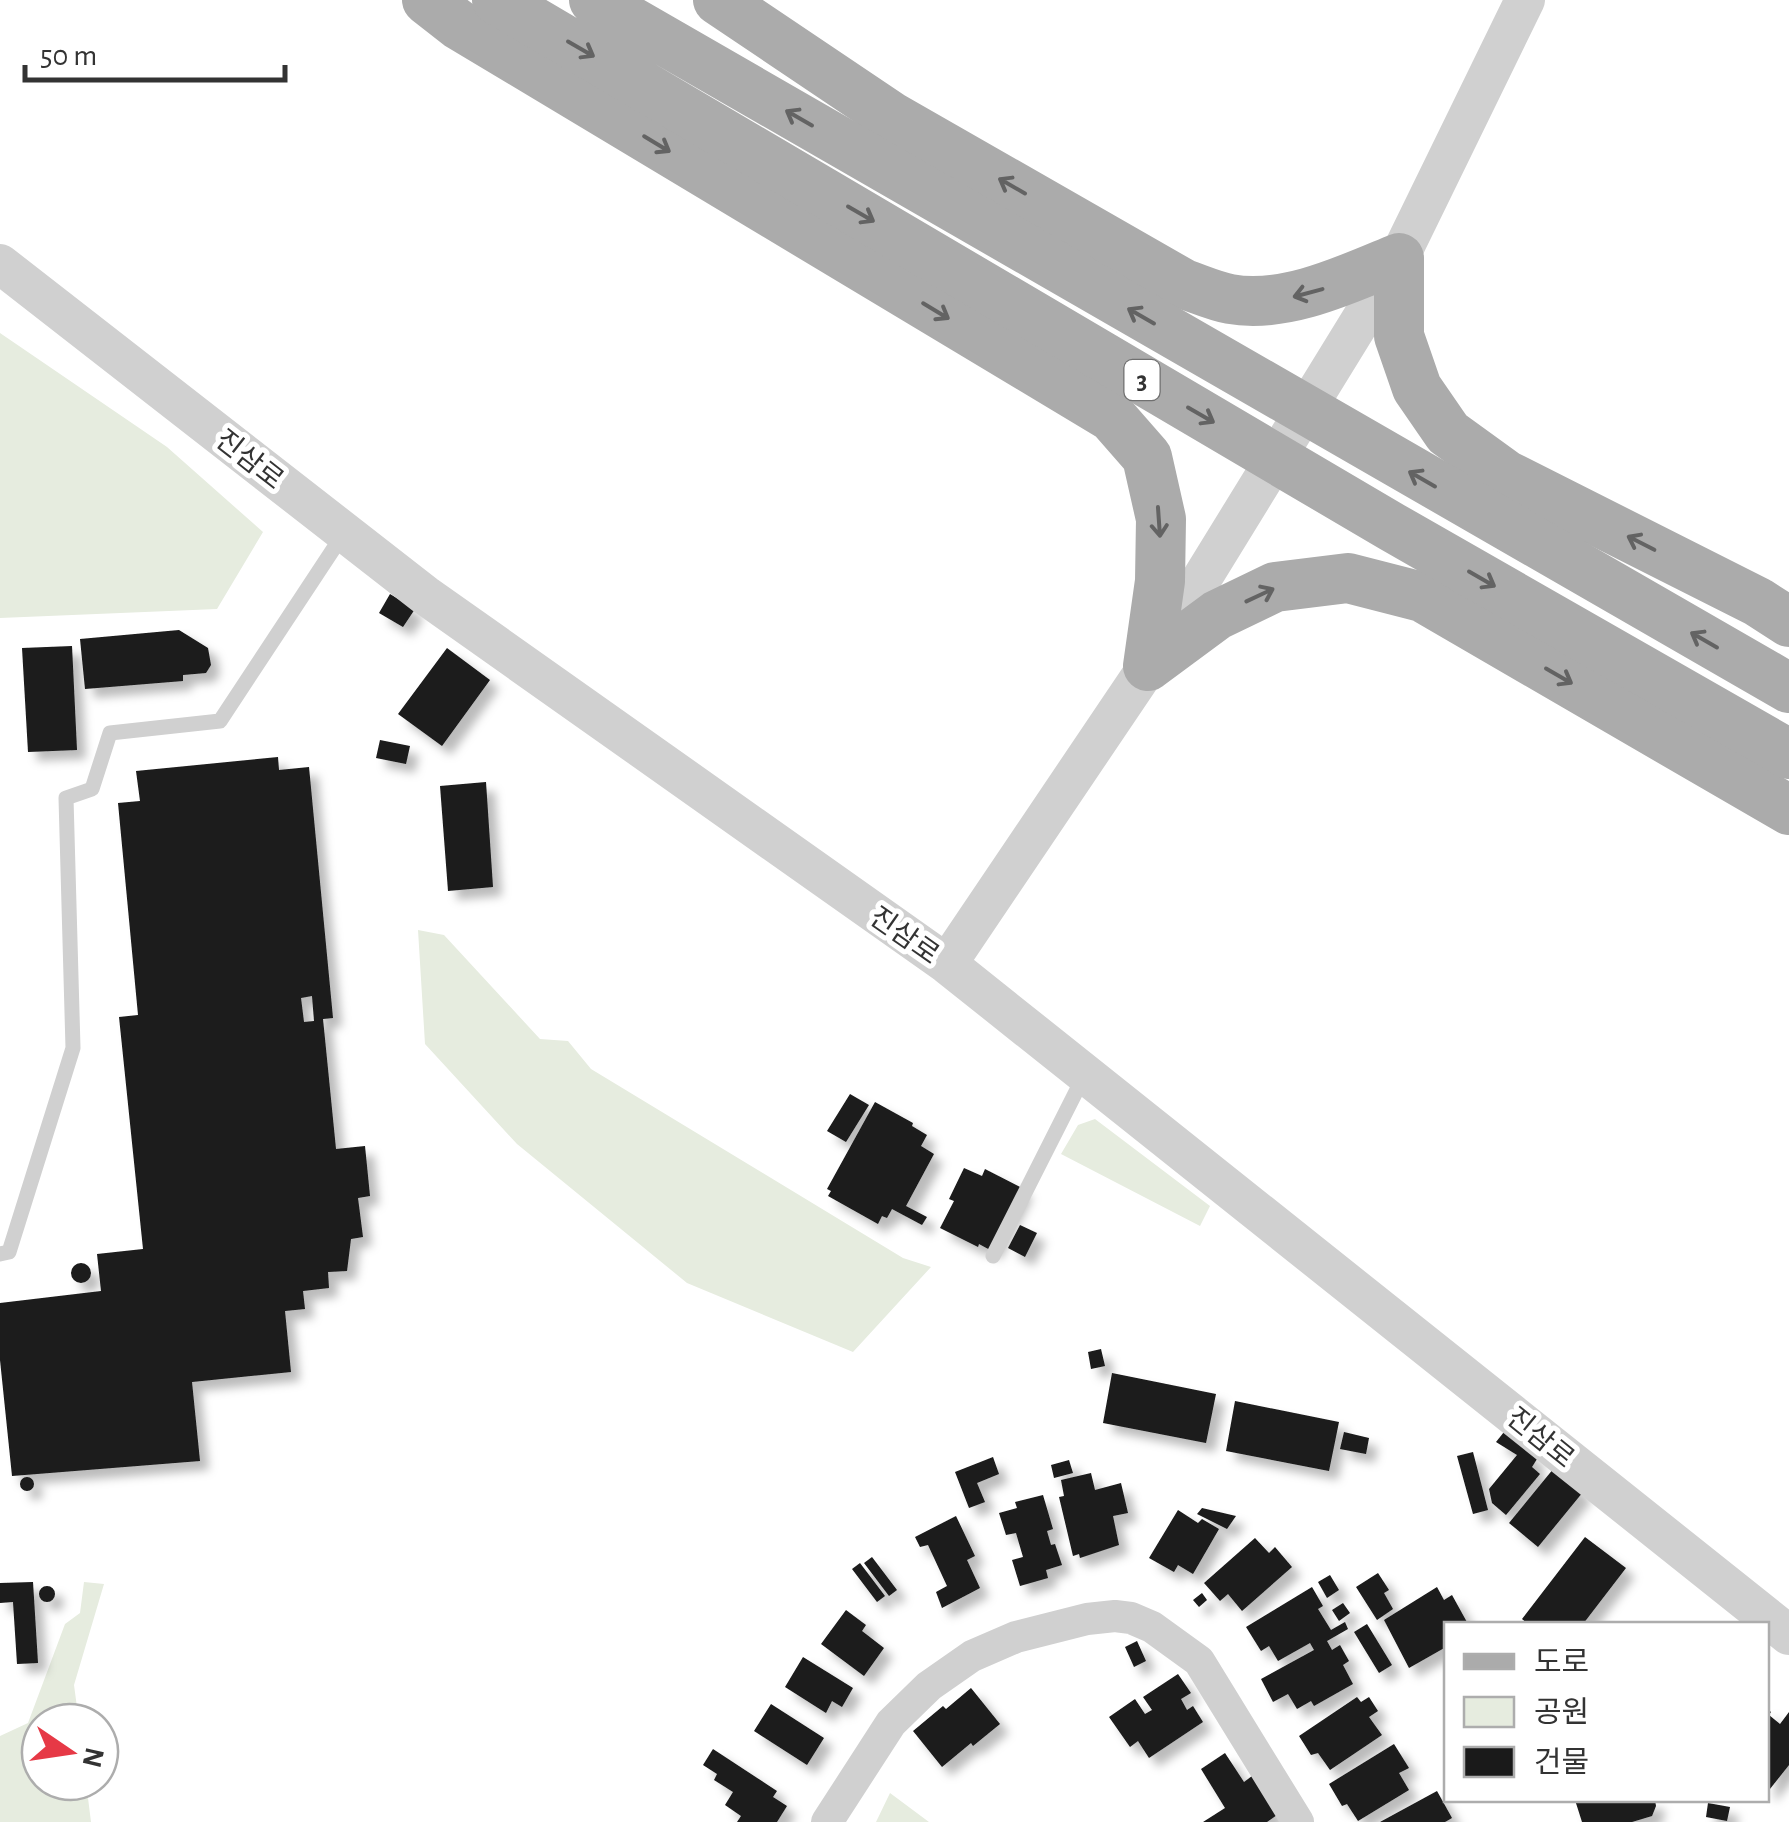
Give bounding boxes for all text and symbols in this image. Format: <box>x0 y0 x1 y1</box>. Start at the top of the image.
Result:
scale bar <box>25 20 285 82</box>
one-way arrow <box>566 40 595 60</box>
text: 50 m <box>40 41 97 71</box>
one-way arrow <box>785 108 814 128</box>
one-way arrow <box>642 134 671 154</box>
one-way arrow <box>998 176 1027 196</box>
one-way arrow <box>846 205 875 225</box>
one-way arrow <box>1293 284 1324 303</box>
one-way arrow <box>921 301 950 321</box>
one-way arrow <box>1126 306 1156 326</box>
road number: 3 <box>1124 360 1160 400</box>
one-way arrow <box>1187 405 1215 425</box>
street label: 진삼로 <box>210 424 289 495</box>
one-way arrow <box>1408 469 1437 489</box>
one-way arrow <box>1150 505 1169 538</box>
one-way arrow <box>1627 533 1657 552</box>
one-way arrow <box>1467 569 1496 589</box>
one-way arrow <box>1244 584 1274 603</box>
one-way arrow <box>1690 630 1719 650</box>
one-way arrow <box>1544 667 1573 687</box>
street label: 진삼로 <box>864 901 945 970</box>
street label: 진삼로 <box>1501 1402 1580 1474</box>
legend <box>1444 1622 1769 1802</box>
text: 도로 <box>1534 1648 1589 1678</box>
text: 공원 <box>1534 1697 1589 1728</box>
north arrow <box>20 1702 120 1802</box>
text: N <box>77 1745 108 1770</box>
text: 건물 <box>1534 1747 1589 1778</box>

